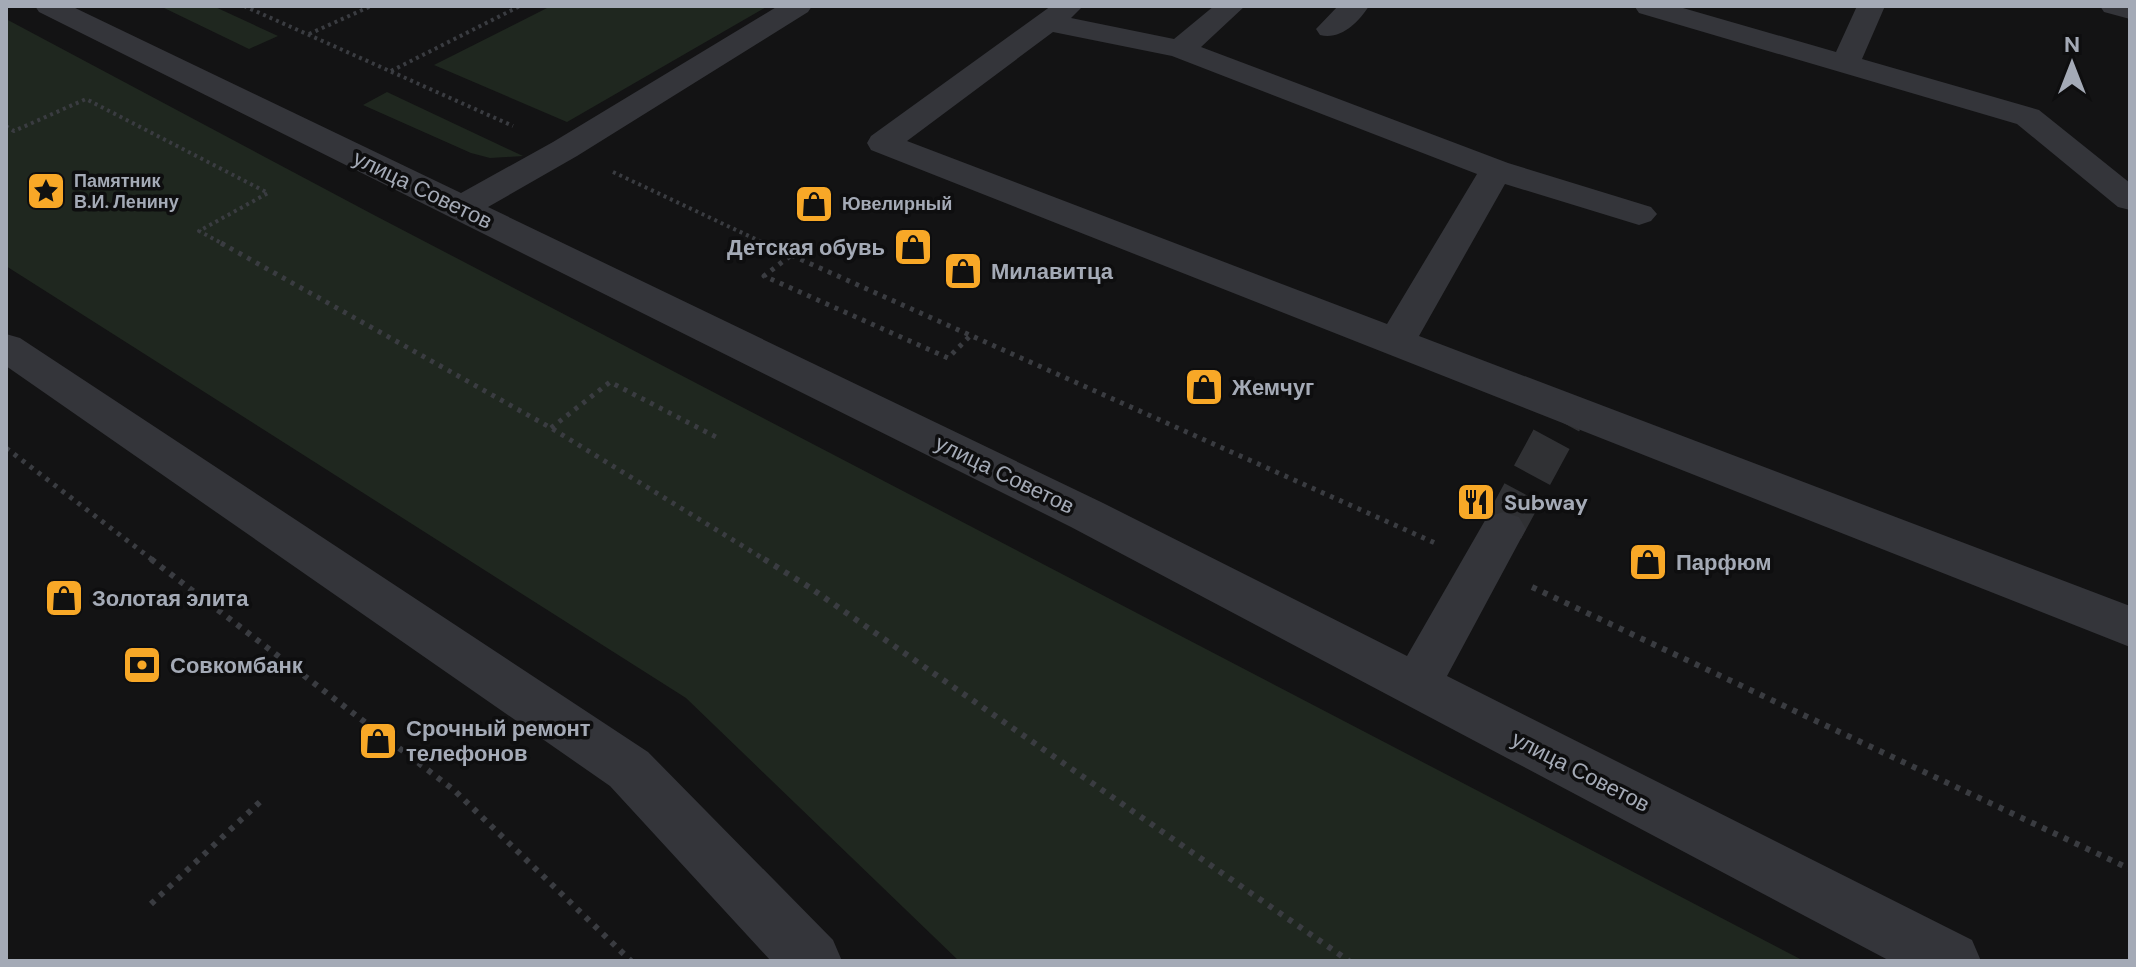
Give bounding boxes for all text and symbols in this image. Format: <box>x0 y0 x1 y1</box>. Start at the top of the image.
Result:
north arrow <box>2032 24 2112 104</box>
text: N <box>2064 30 2080 59</box>
street label: улица Советов <box>348 143 497 236</box>
place label: Памятник В.И. Ленину <box>74 169 179 214</box>
place icon: Памятник В.И. Ленину <box>25 170 67 212</box>
shop icon: Ювелирный <box>793 183 835 225</box>
place label: Ювелирный <box>842 192 952 216</box>
shop icon: Детская обувь <box>892 226 934 268</box>
place label: Детская обувь <box>727 233 885 262</box>
shop icon: Милавитца <box>942 250 984 292</box>
place label: Милавитца <box>991 257 1114 286</box>
shop icon: Жемчуг <box>1183 366 1225 408</box>
place label: Жемчуг <box>1231 373 1314 402</box>
street label: улица Советов <box>930 428 1079 521</box>
restaurant icon: Subway <box>1455 481 1497 523</box>
place label: Subway <box>1504 488 1588 517</box>
shop icon: Парфюм <box>1627 541 1669 583</box>
place label: Парфюм <box>1676 548 1772 577</box>
shop icon: Золотая элита <box>43 577 85 619</box>
place label: Золотая элита <box>92 584 249 613</box>
bank icon: Совкомбанк <box>121 644 163 686</box>
place label: Совкомбанк <box>170 651 304 680</box>
place label: Срочный ремонт телефонов <box>406 714 591 768</box>
shop icon: Срочный ремонт телефонов <box>357 720 399 762</box>
street label: улица Советов <box>1507 724 1655 819</box>

